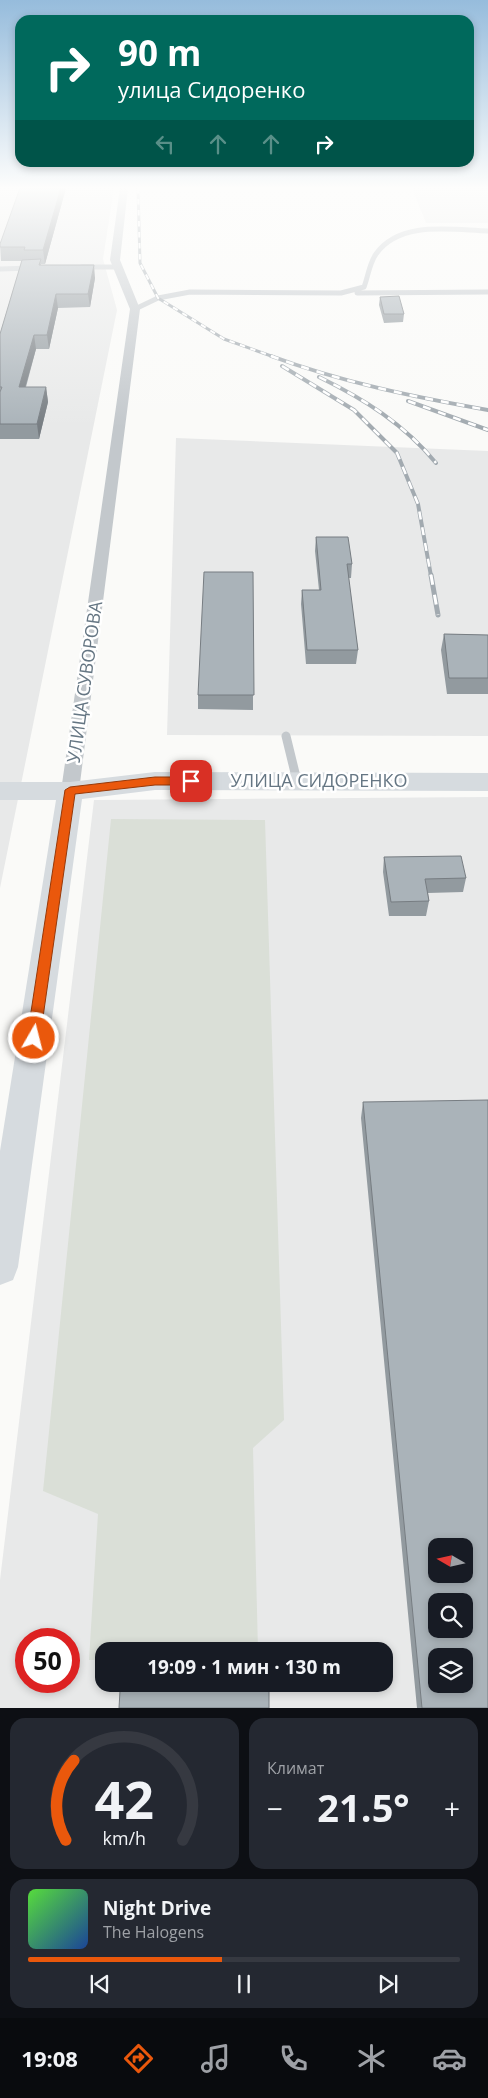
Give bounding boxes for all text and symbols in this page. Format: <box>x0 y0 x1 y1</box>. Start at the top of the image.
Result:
text: 90 m <box>118 29 201 76</box>
icon: right <box>35 35 100 100</box>
text: улица Сидоренко <box>118 74 305 104</box>
icon: left <box>151 130 179 158</box>
icon: ahead <box>204 130 232 158</box>
icon: ahead <box>257 130 285 158</box>
icon: right <box>310 130 338 158</box>
street label: УЛИЦА СУВОРОВА <box>61 599 107 764</box>
pin <box>170 760 212 802</box>
icon: arrive <box>177 767 205 795</box>
street label: УЛИЦА СИДОРЕНКО <box>230 768 408 792</box>
position arrow <box>7 1011 59 1063</box>
north arrow <box>428 1538 472 1582</box>
map controls <box>428 1538 473 1693</box>
button: search <box>428 1593 473 1638</box>
speed limit sign: 50 <box>15 1628 80 1693</box>
button: layers <box>428 1648 473 1693</box>
text: 19:09 · 1 мин · 130 m <box>147 1654 341 1680</box>
text: Климат <box>267 1757 324 1779</box>
text: 42 <box>95 1763 154 1834</box>
text: 21.5° <box>317 1781 410 1833</box>
text: − <box>267 1789 283 1827</box>
text: + <box>444 1789 460 1827</box>
text: km/h <box>103 1826 146 1850</box>
text: Night Drive <box>103 1895 211 1921</box>
text: The Halogens <box>103 1921 204 1943</box>
icon: previous <box>86 1970 114 1998</box>
icon: pause <box>230 1970 258 1998</box>
icon: next <box>374 1970 402 1998</box>
icon: directions <box>121 2041 156 2076</box>
icon: music <box>198 2041 233 2076</box>
icon: phone <box>276 2041 311 2076</box>
icon: climate <box>354 2041 389 2076</box>
icon: car <box>432 2041 467 2076</box>
text: 19:08 <box>21 2043 78 2073</box>

